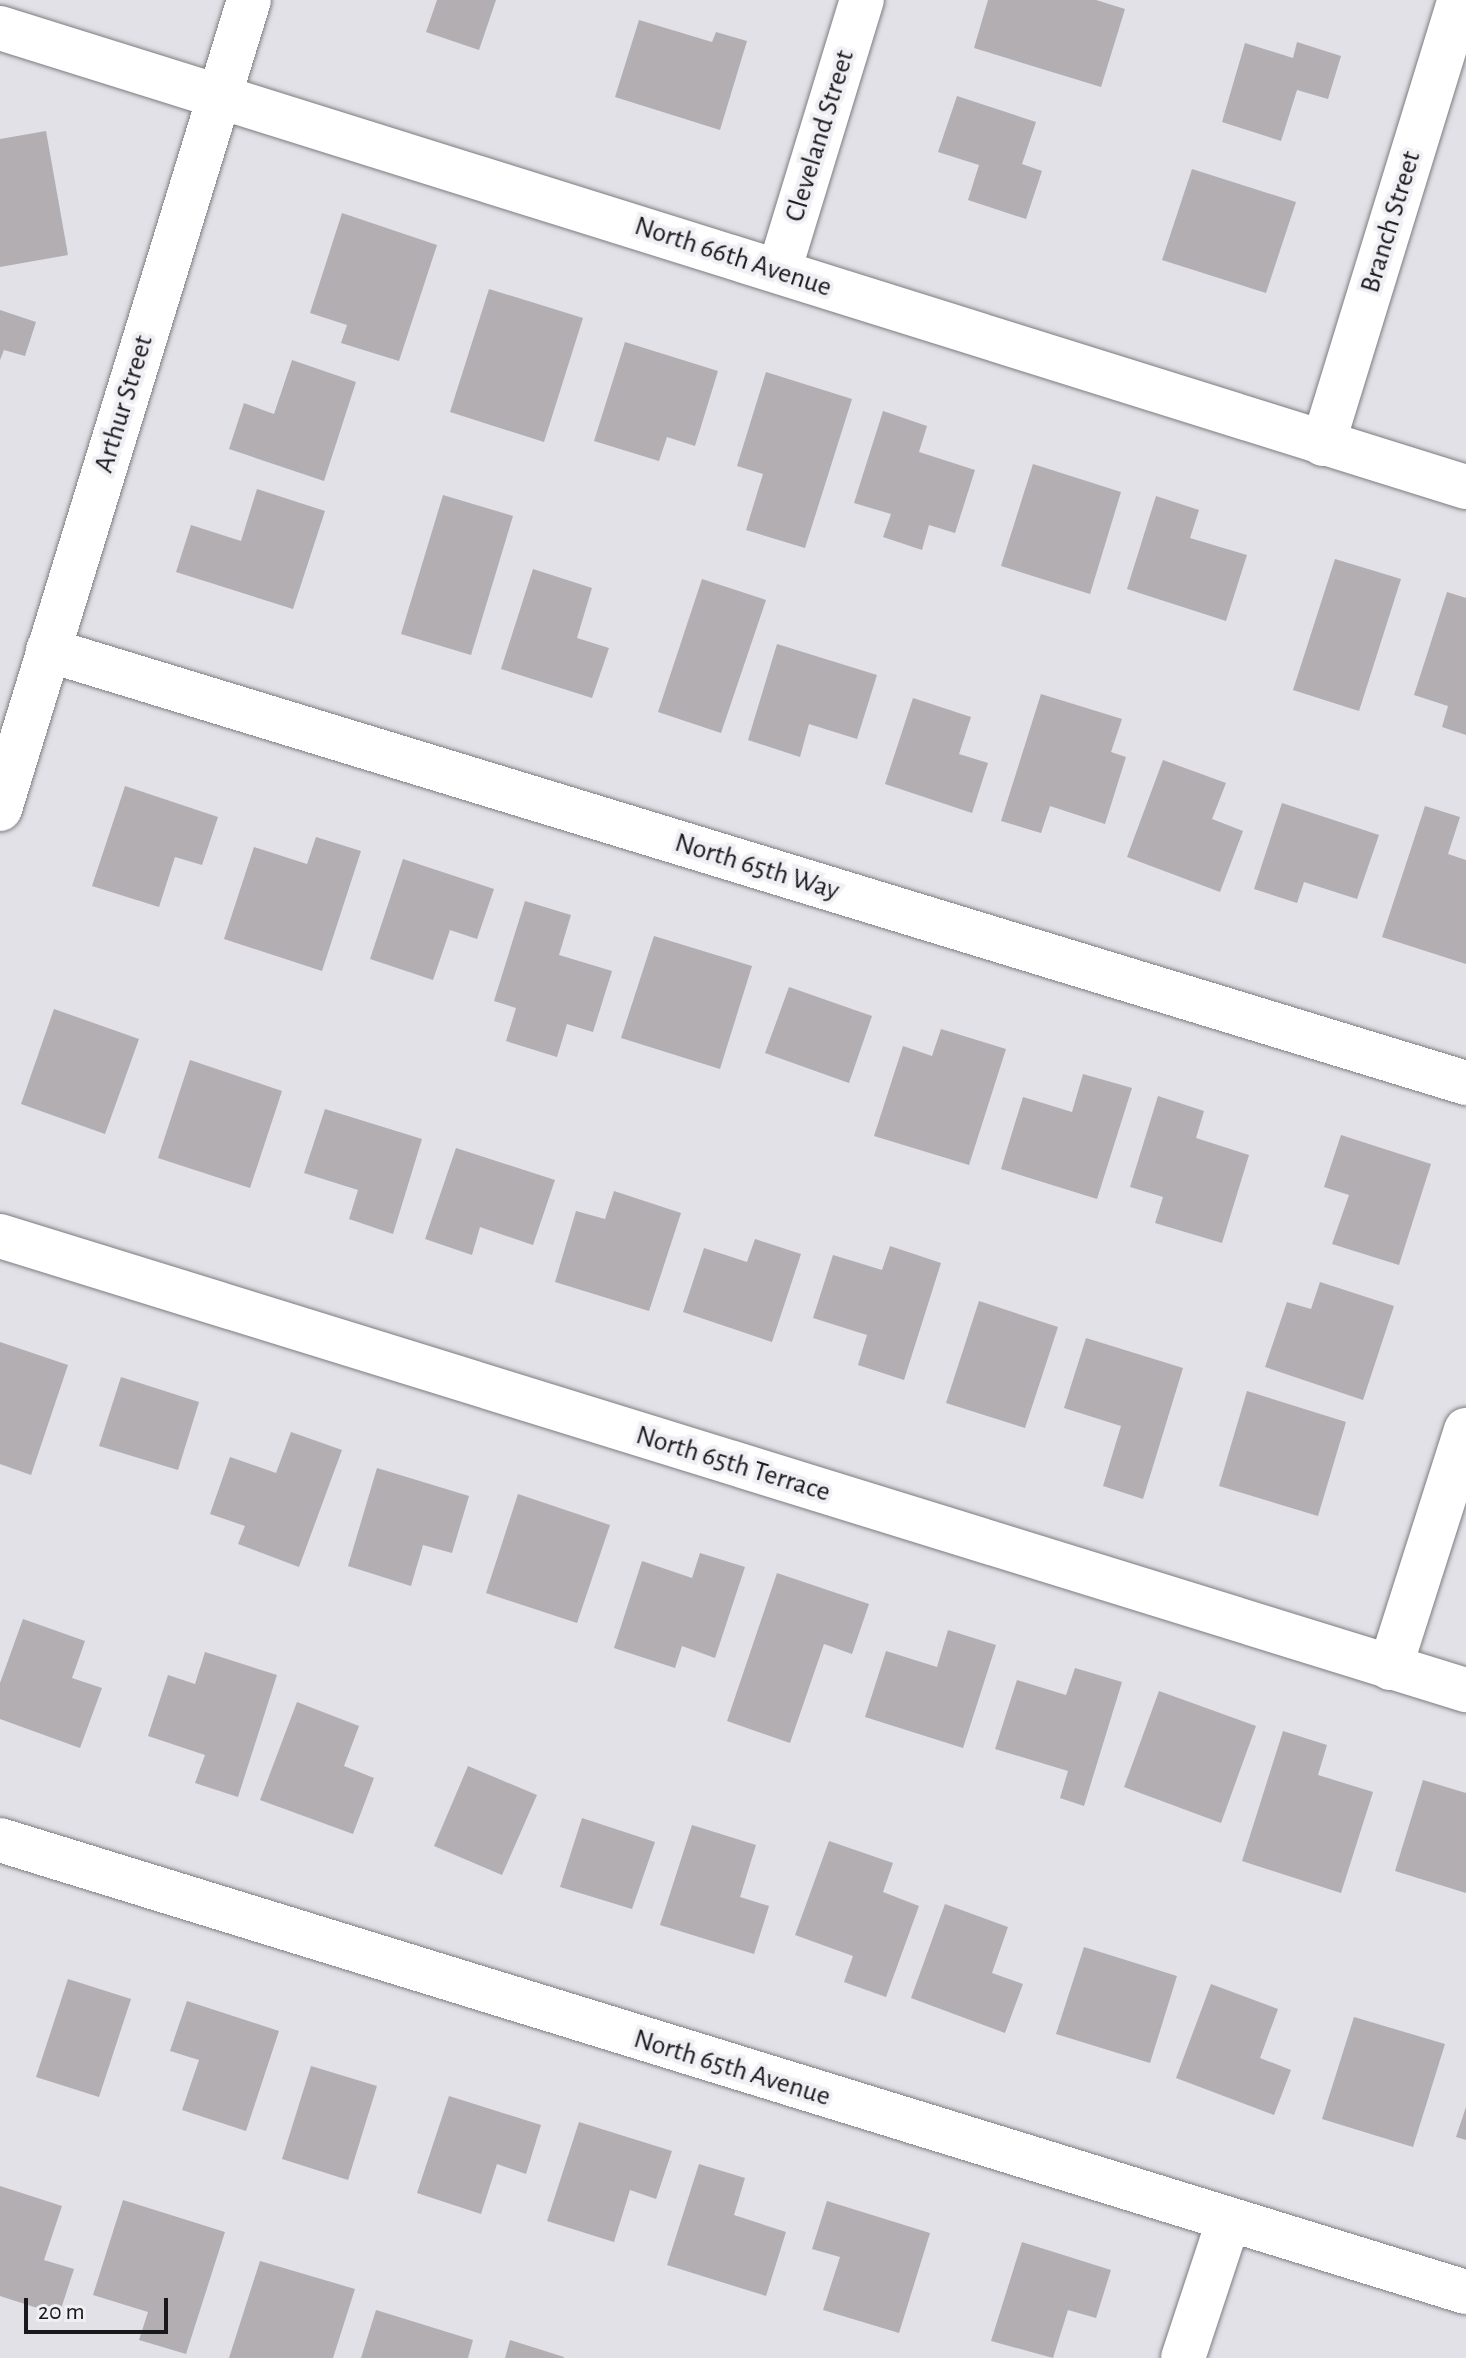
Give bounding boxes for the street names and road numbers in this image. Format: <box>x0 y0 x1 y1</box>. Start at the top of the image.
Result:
street label: Cleveland Street <box>778 46 862 226</box>
street label: Branch Street <box>1354 147 1428 297</box>
street label: North 66th Avenue <box>630 209 836 305</box>
street label: Arthur Street <box>87 331 161 477</box>
street label: North 65th Way <box>671 826 843 908</box>
street label: North 65th Terrace <box>632 1418 834 1510</box>
street label: North 65th Avenue <box>630 2022 834 2114</box>

